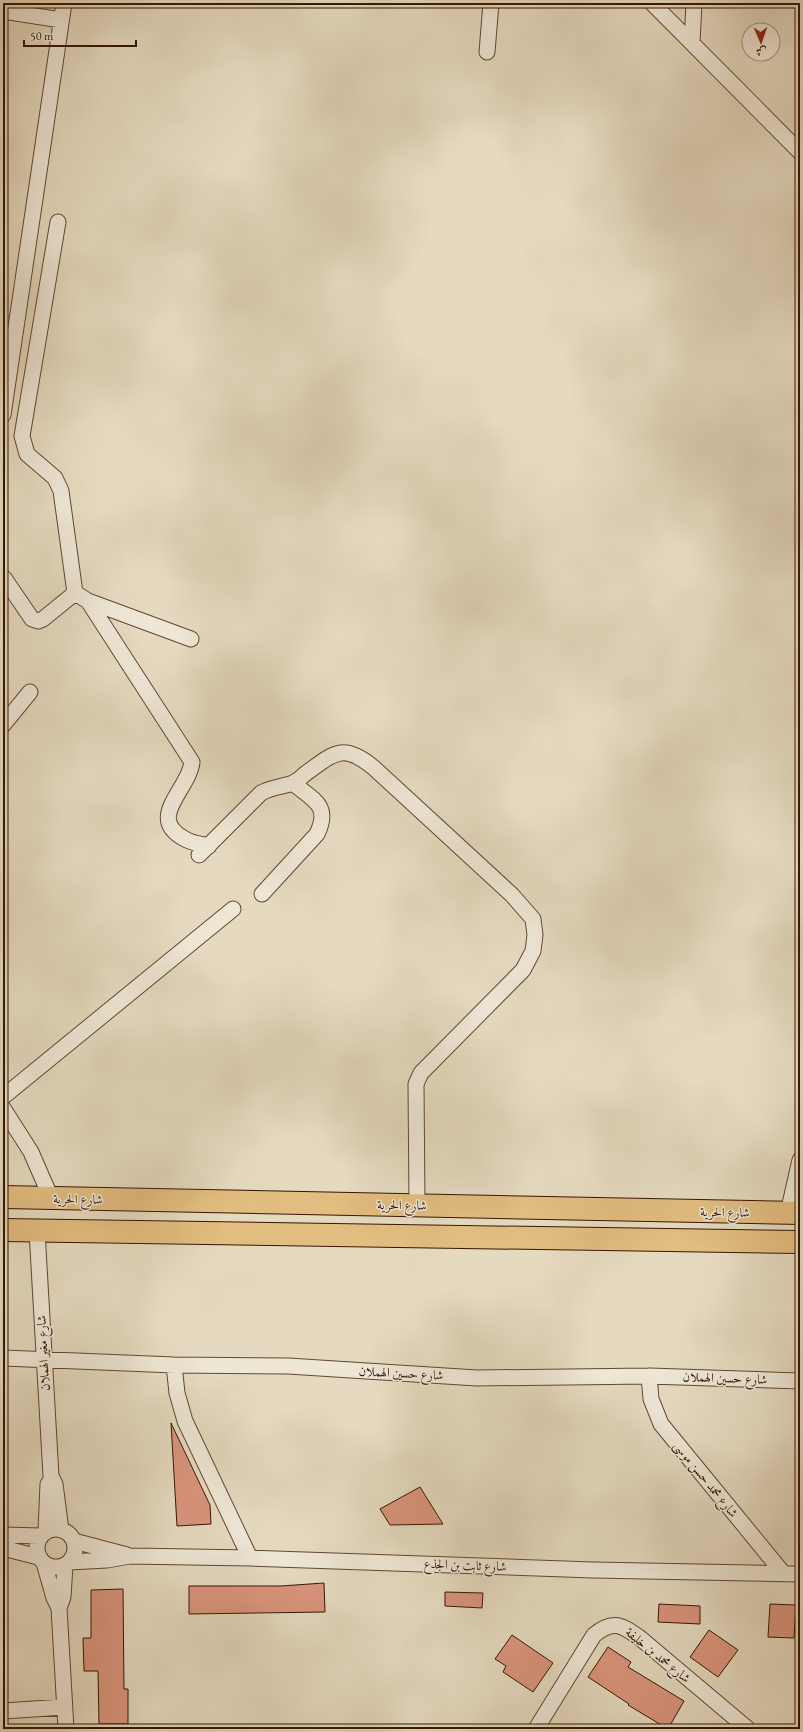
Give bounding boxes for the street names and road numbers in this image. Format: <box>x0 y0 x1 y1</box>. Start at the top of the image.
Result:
street label: شارع الحرية <box>53 1190 103 1211</box>
street label: شارع الحرية <box>377 1196 427 1217</box>
street label: شارع الحرية <box>700 1203 750 1224</box>
street label: شارع مغير الهملان <box>33 1314 56 1391</box>
street label: شارع حسين الهملان <box>358 1362 444 1387</box>
street label: شارع حسين الهملان <box>682 1368 768 1391</box>
street label: شارع محمد حسن موسى <box>668 1437 742 1523</box>
street label: شارع ثابت بن الجذع <box>423 1555 507 1578</box>
street label: شارع محمد بن خليفة <box>620 1623 694 1689</box>

